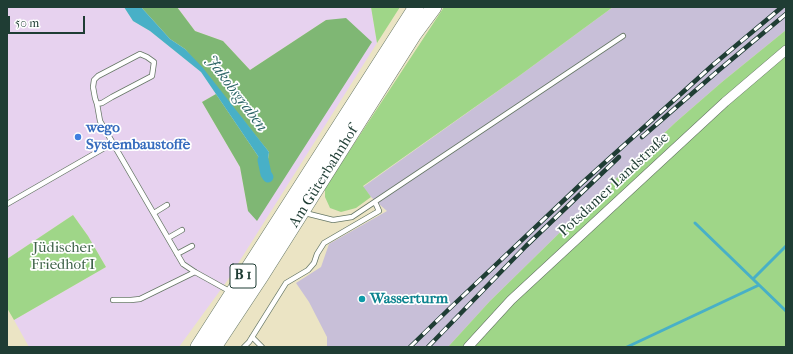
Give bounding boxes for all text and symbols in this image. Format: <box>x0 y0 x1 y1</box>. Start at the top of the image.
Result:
scale bar <box>10 8 87 34</box>
text: 50 m <box>15 16 39 30</box>
water label: Jakobsgraben <box>201 52 271 136</box>
place label: wego Systembaustoffe <box>86 119 190 154</box>
street label: Am Güterbahnhof <box>286 123 362 231</box>
street label: Potsdamer Landstraße <box>555 129 673 241</box>
marker: wego Systembaustoffe <box>73 132 83 142</box>
park label: Jüdischer Friedhof I <box>31 239 95 274</box>
road number: B 1 <box>230 264 256 288</box>
place label: Wasserturm <box>370 290 448 308</box>
marker: Wasserturm <box>357 294 367 304</box>

